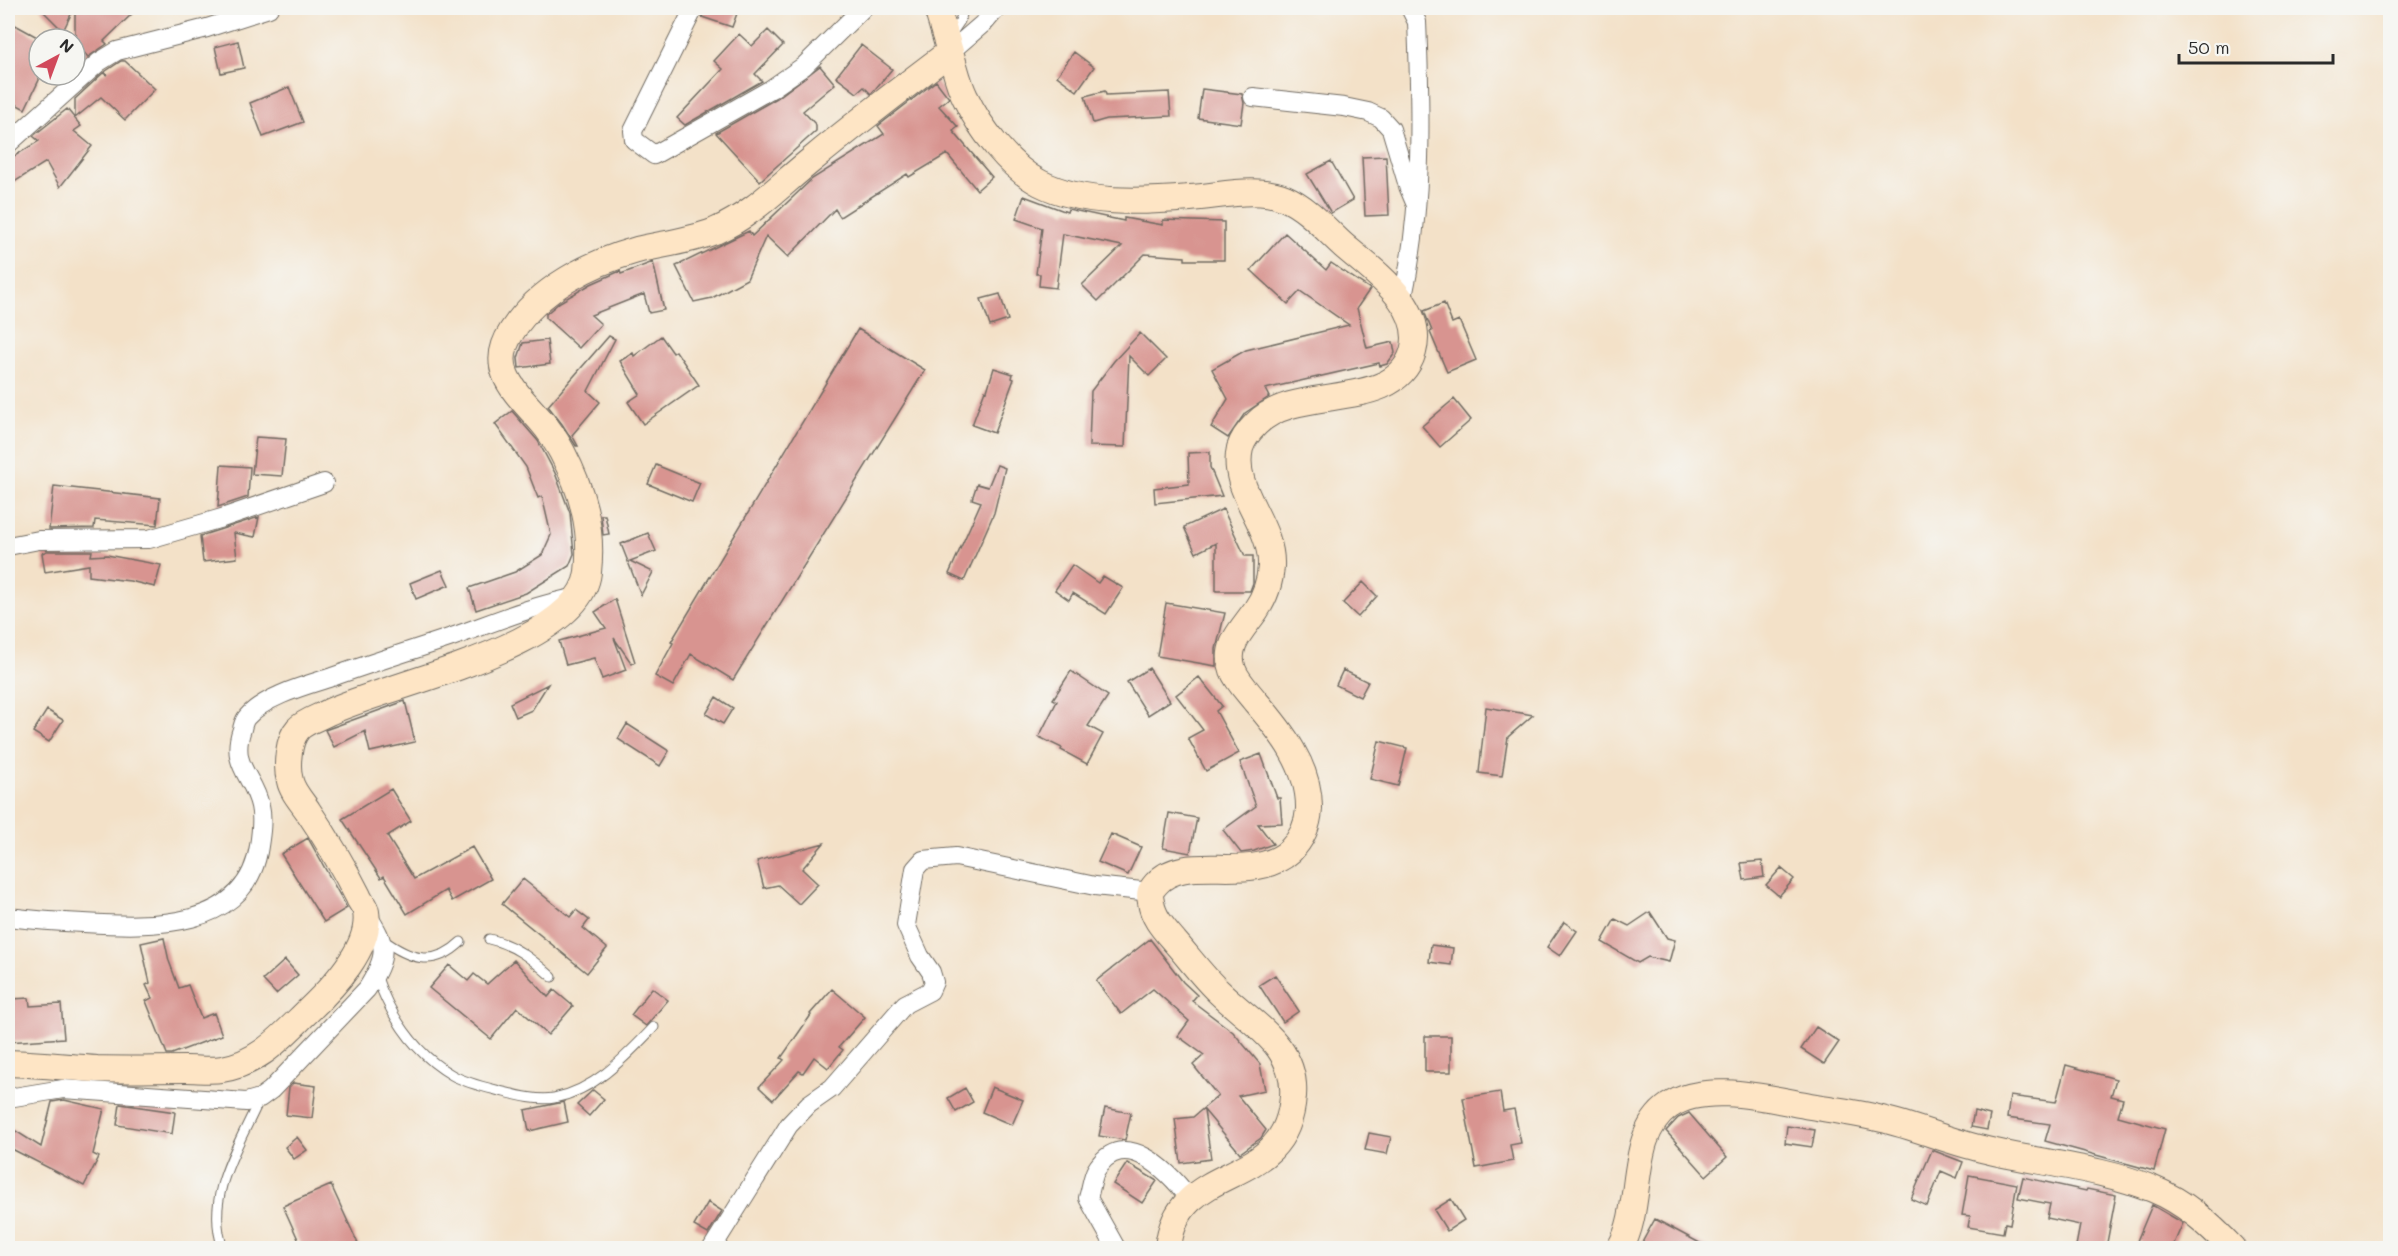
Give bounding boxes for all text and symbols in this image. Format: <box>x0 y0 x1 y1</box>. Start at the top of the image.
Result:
north arrow <box>27 27 87 87</box>
scale bar <box>2179 27 2334 65</box>
text: N <box>56 33 79 57</box>
text: 50 m <box>2188 35 2230 59</box>

